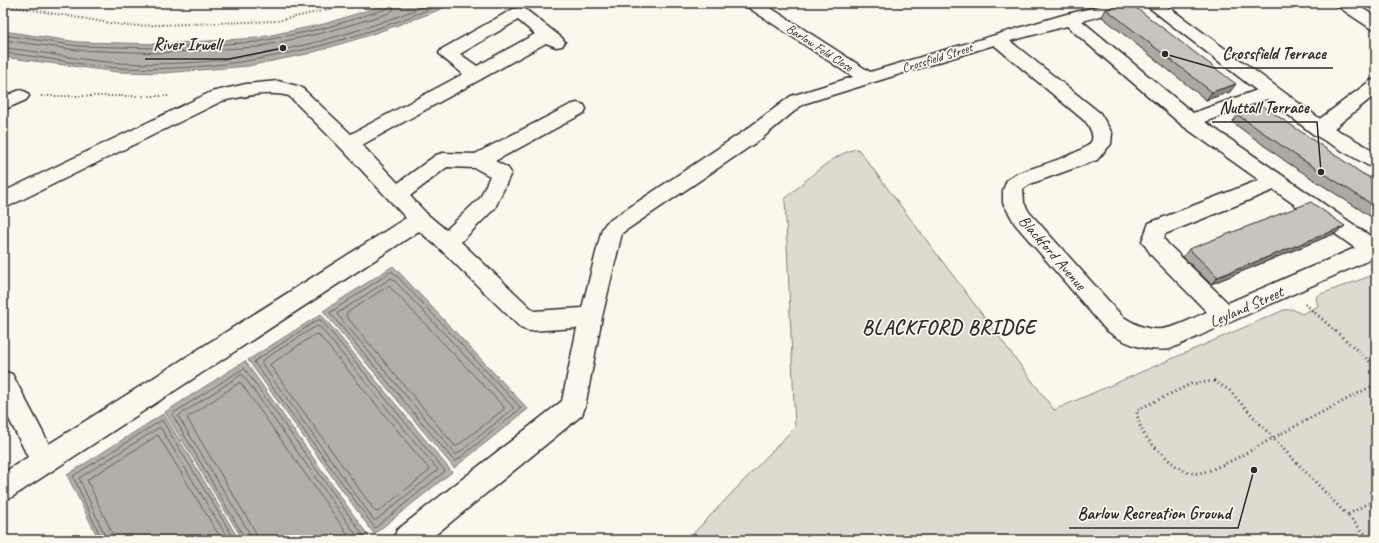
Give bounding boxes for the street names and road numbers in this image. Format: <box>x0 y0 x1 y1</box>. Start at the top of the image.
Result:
street label: Barlow Fold Close <box>783 20 856 76</box>
street label: Crossfield Street <box>900 39 976 76</box>
street label: Blackford Avenue <box>1014 211 1091 296</box>
street label: Leyland Street <box>1206 281 1288 332</box>

